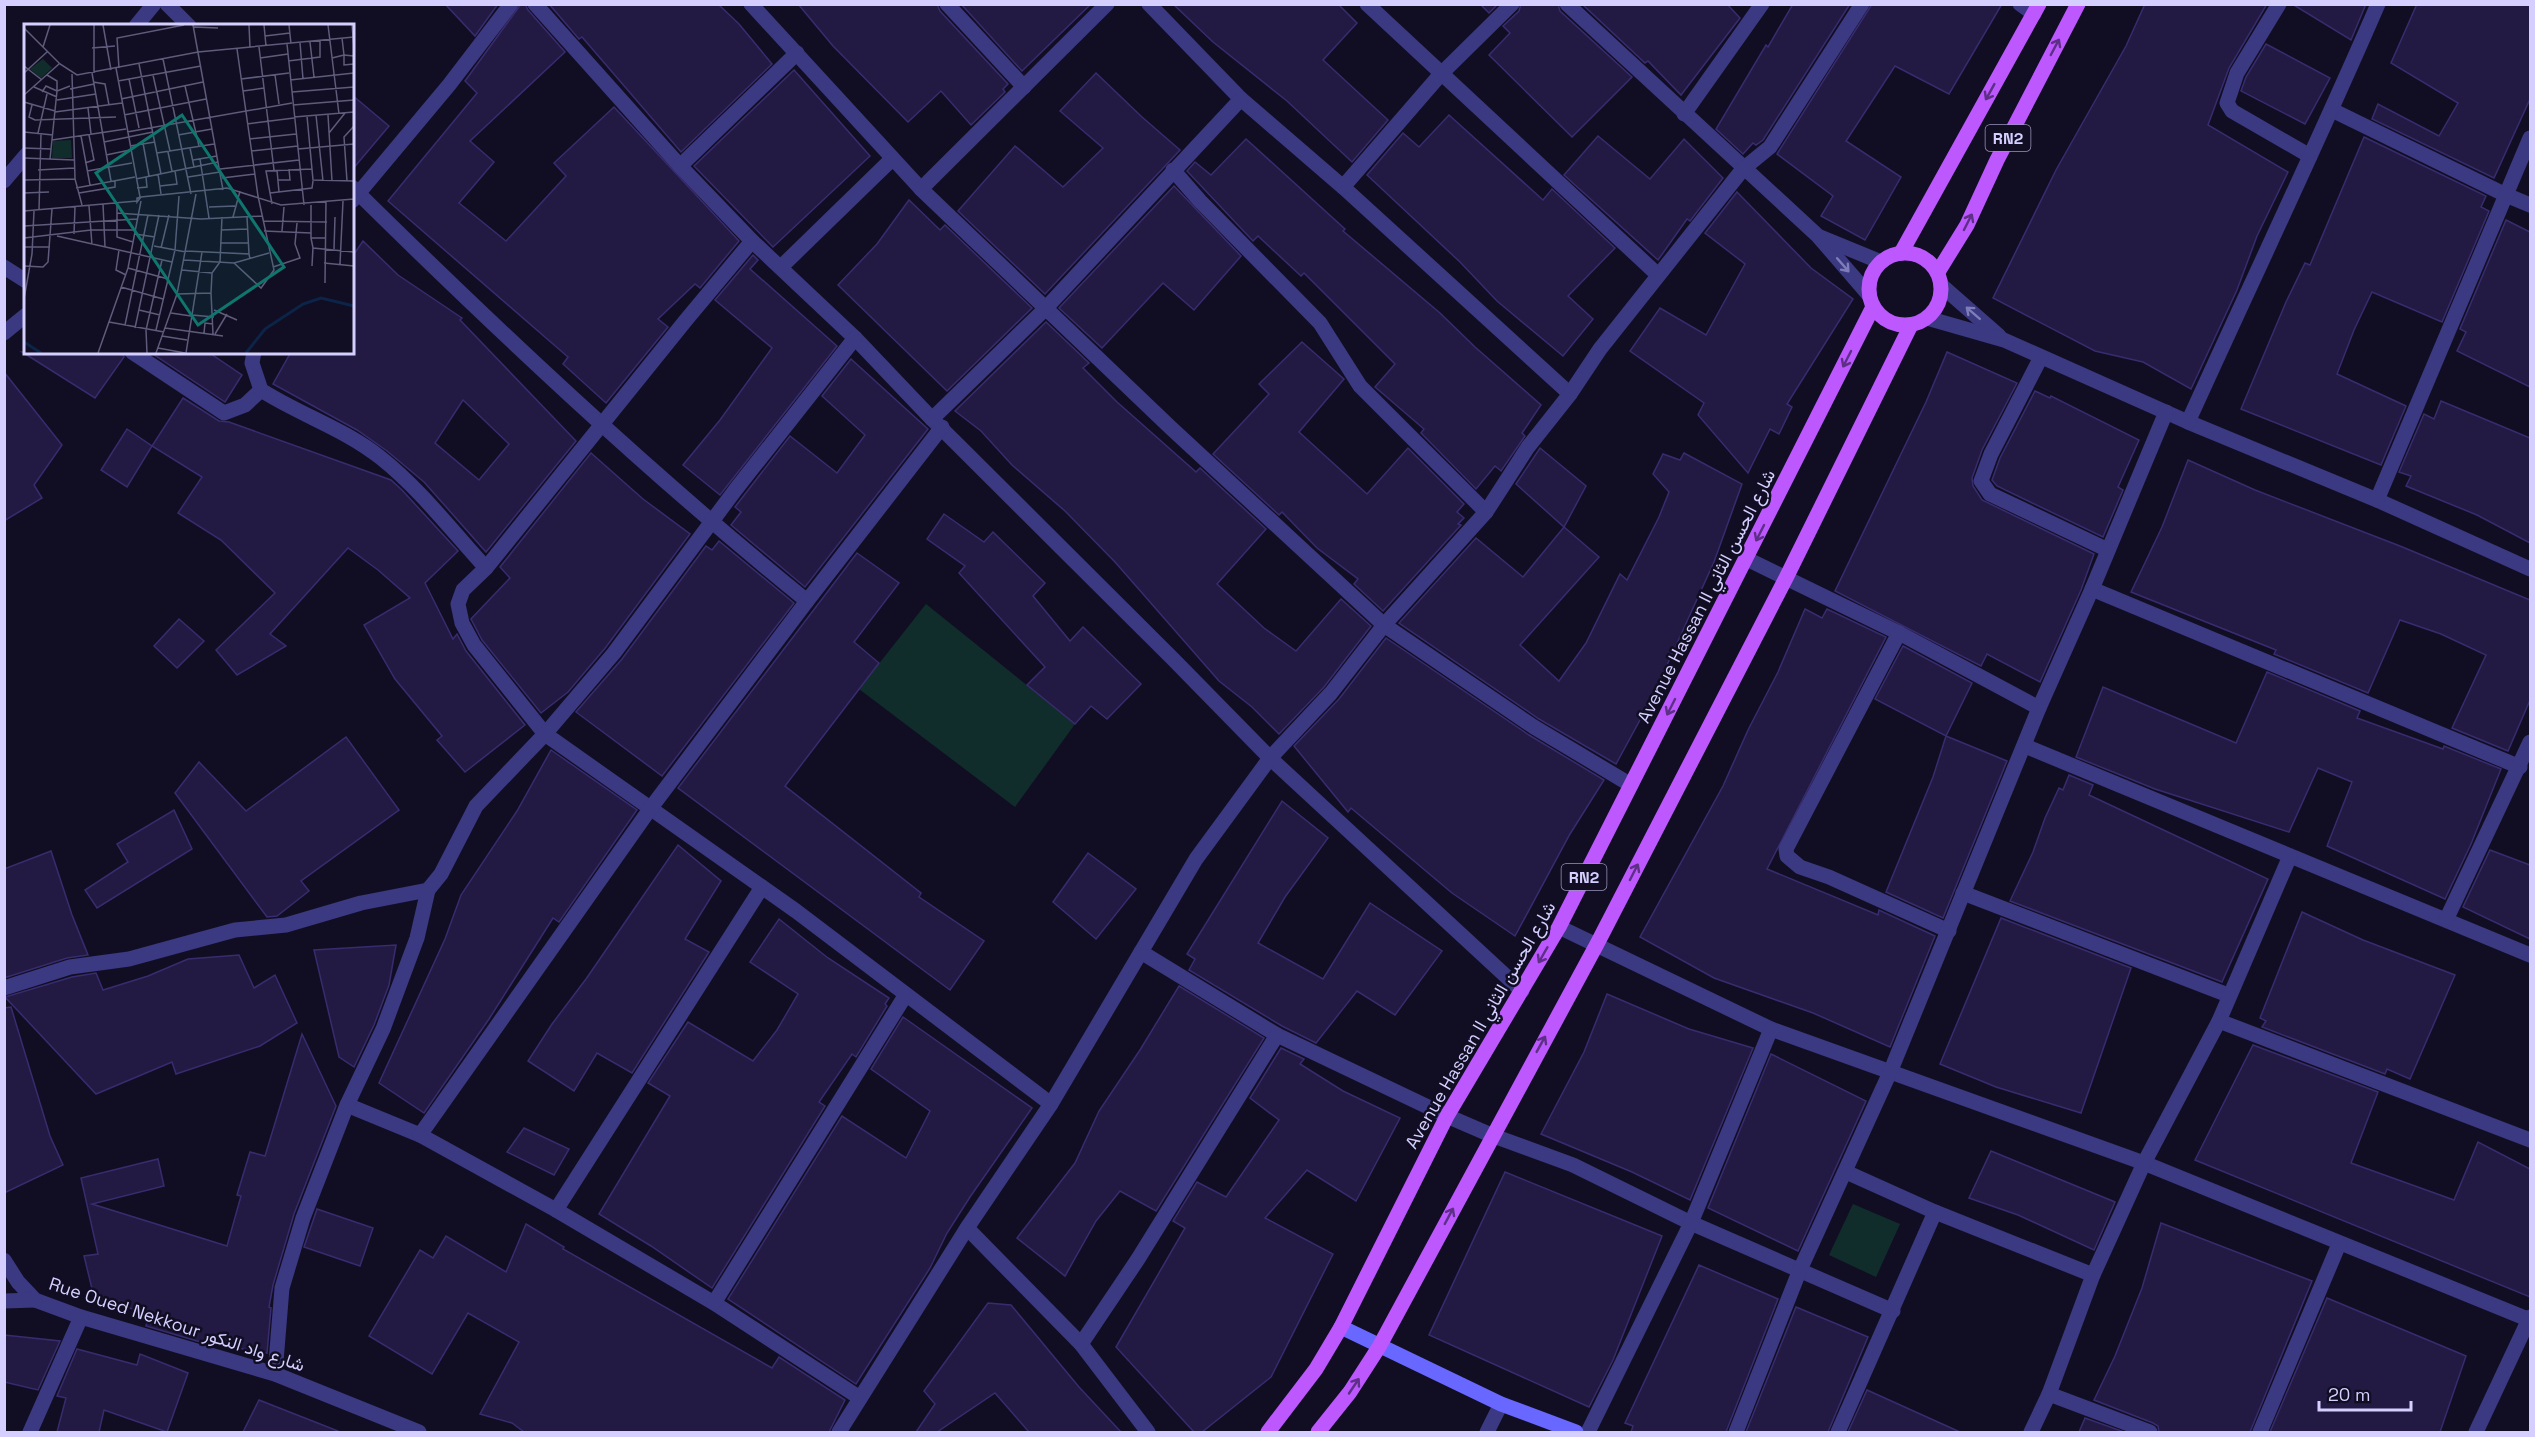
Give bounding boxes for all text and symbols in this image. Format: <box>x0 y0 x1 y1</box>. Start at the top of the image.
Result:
inset map <box>24 24 354 354</box>
one-way arrow <box>2049 39 2061 56</box>
one-way arrow <box>1984 83 1996 100</box>
road number: RN2 <box>1986 125 2030 151</box>
one-way arrow <box>1963 213 1974 231</box>
one-way arrow <box>1836 258 1850 273</box>
one-way arrow <box>1966 306 1981 320</box>
one-way arrow <box>1841 350 1853 367</box>
street label: Avenue Hassan II شارع الحسن الثاني <box>1632 465 1784 729</box>
one-way arrow <box>1753 524 1765 542</box>
one-way arrow <box>1665 698 1676 716</box>
road number: RN2 <box>1562 864 1606 890</box>
one-way arrow <box>1628 864 1640 882</box>
street label: Avenue Hassan II شارع الحسن الثاني <box>1400 897 1564 1155</box>
one-way arrow <box>1537 946 1549 963</box>
one-way arrow <box>1536 1036 1548 1053</box>
one-way arrow <box>1443 1208 1455 1225</box>
street label: Rue Oued Nekkour شارع واد النکور <box>46 1272 308 1377</box>
scale bar <box>2319 1374 2410 1412</box>
one-way arrow <box>1347 1377 1360 1394</box>
text: 20 m <box>2328 1383 2371 1406</box>

